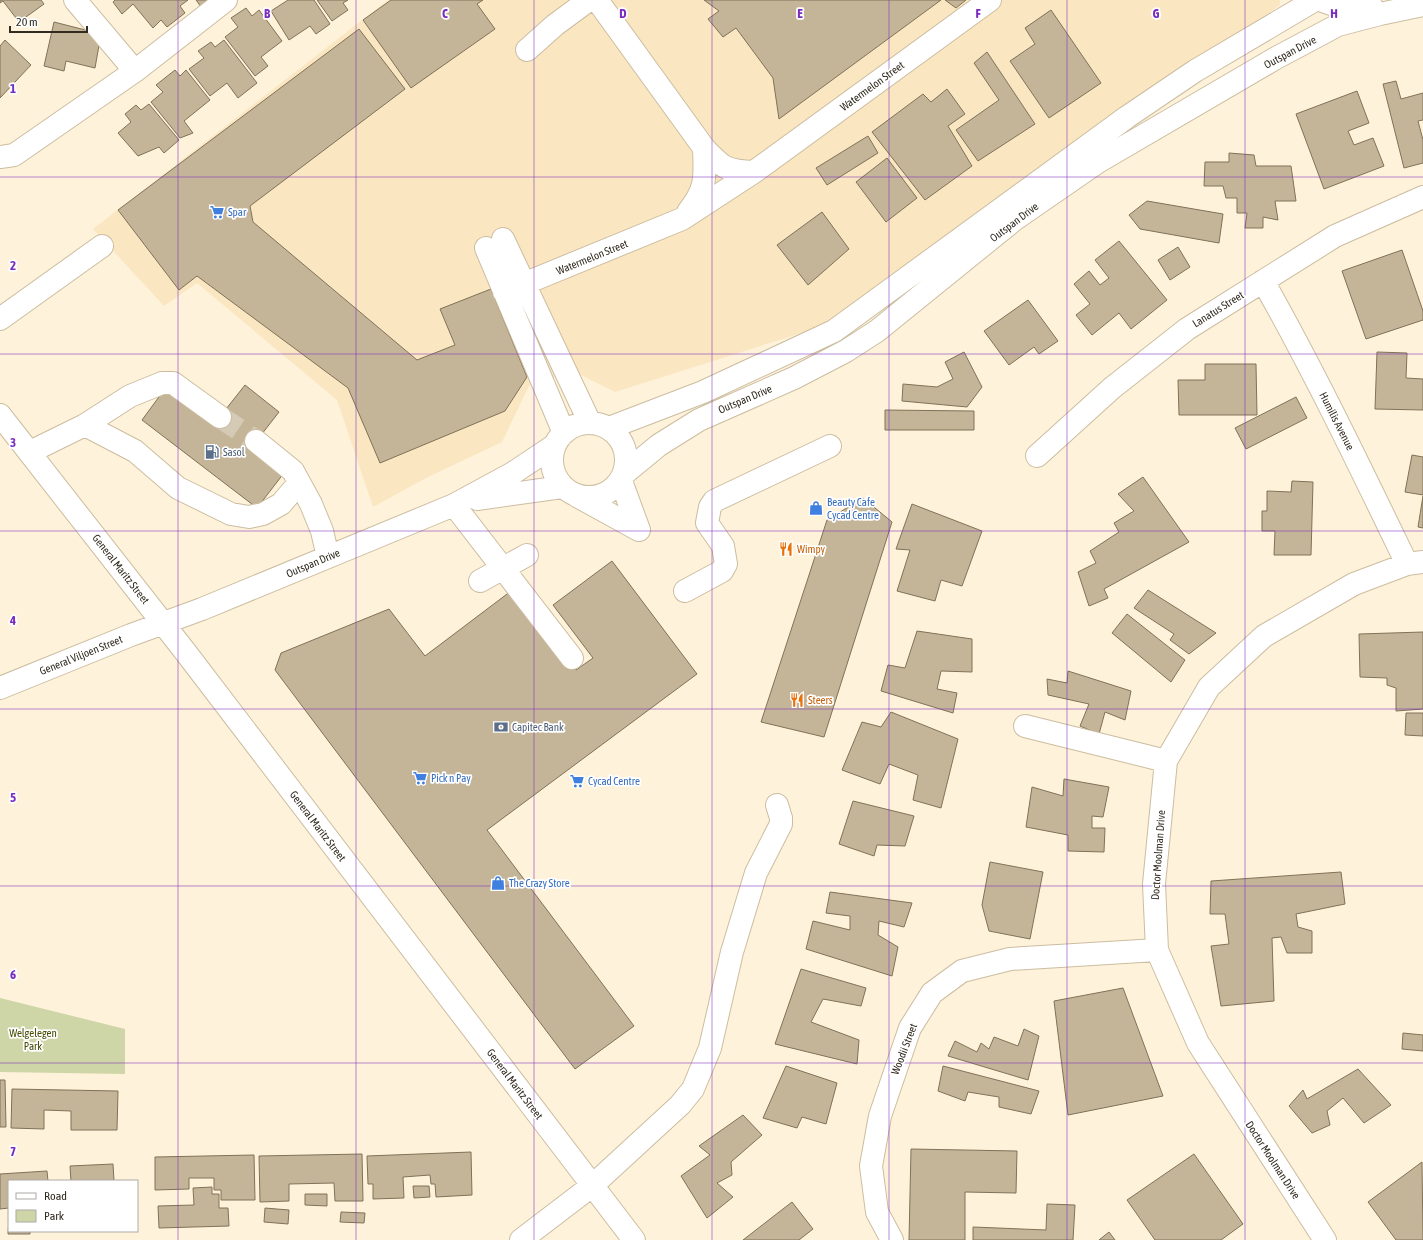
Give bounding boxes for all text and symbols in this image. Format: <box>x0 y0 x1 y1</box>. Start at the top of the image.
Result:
text: B <box>264 6 271 21</box>
text: C <box>442 6 448 21</box>
text: D <box>619 6 627 21</box>
text: E <box>797 6 803 21</box>
text: F <box>975 6 981 21</box>
text: G <box>1153 6 1160 21</box>
text: H <box>1330 6 1338 21</box>
scale bar <box>10 8 87 34</box>
text: 20 m <box>16 15 38 29</box>
street label: Outspan Drive <box>1262 33 1318 71</box>
street label: Watermelon Street <box>838 59 906 113</box>
text: 1 <box>10 81 16 96</box>
street label: Outspan Drive <box>988 200 1040 244</box>
supermarket icon: Spar <box>209 204 225 220</box>
place label: Spar <box>228 206 247 218</box>
street label: Watermelon Street <box>555 237 629 277</box>
text: 2 <box>10 258 16 273</box>
street label: Lanatus Street <box>1190 289 1246 329</box>
street label: Outspan Drive <box>716 382 774 416</box>
street label: Humilis Avenue <box>1317 390 1357 452</box>
text: 3 <box>10 435 16 450</box>
fuel station icon: Sasol <box>204 444 220 460</box>
place label: Sasol <box>223 446 245 458</box>
place label: Beauty Cafe Cycad Centre <box>827 496 879 521</box>
shop icon: Beauty Cafe Cycad Centre <box>808 500 824 516</box>
street label: General Maritz Street <box>90 532 152 606</box>
restaurant icon: Wimpy <box>778 541 794 557</box>
place label: Wimpy <box>797 543 826 555</box>
street label: Outspan Drive <box>284 546 342 580</box>
text: 4 <box>9 613 16 628</box>
street label: General Viljoen Street <box>38 633 124 677</box>
restaurant icon: Steers <box>789 692 805 708</box>
place label: Steers <box>808 694 833 706</box>
bank icon: Capitec Bank <box>493 719 509 735</box>
place label: Capitec Bank <box>512 721 564 733</box>
supermarket icon: Pick n Pay <box>412 770 428 786</box>
place label: Pick n Pay <box>431 772 471 784</box>
supermarket icon: Cycad Centre <box>569 773 585 789</box>
place label: Cycad Centre <box>588 775 640 787</box>
street label: General Maritz Street <box>288 789 348 863</box>
text: 5 <box>10 790 16 805</box>
street label: Doctor Moolman Drive <box>1149 810 1167 900</box>
shop icon: The Crazy Store <box>490 875 506 891</box>
place label: The Crazy Store <box>509 877 570 889</box>
text: 6 <box>10 967 16 982</box>
street label: Woodii Street <box>889 1022 919 1076</box>
park label: Welgelegen Park <box>9 1027 57 1052</box>
street label: General Maritz Street <box>485 1047 545 1121</box>
street label: Doctor Moolman Drive <box>1243 1119 1303 1201</box>
text: 7 <box>10 1144 16 1159</box>
legend <box>8 1180 138 1232</box>
text: Road <box>44 1189 67 1203</box>
text: Park <box>44 1209 65 1223</box>

